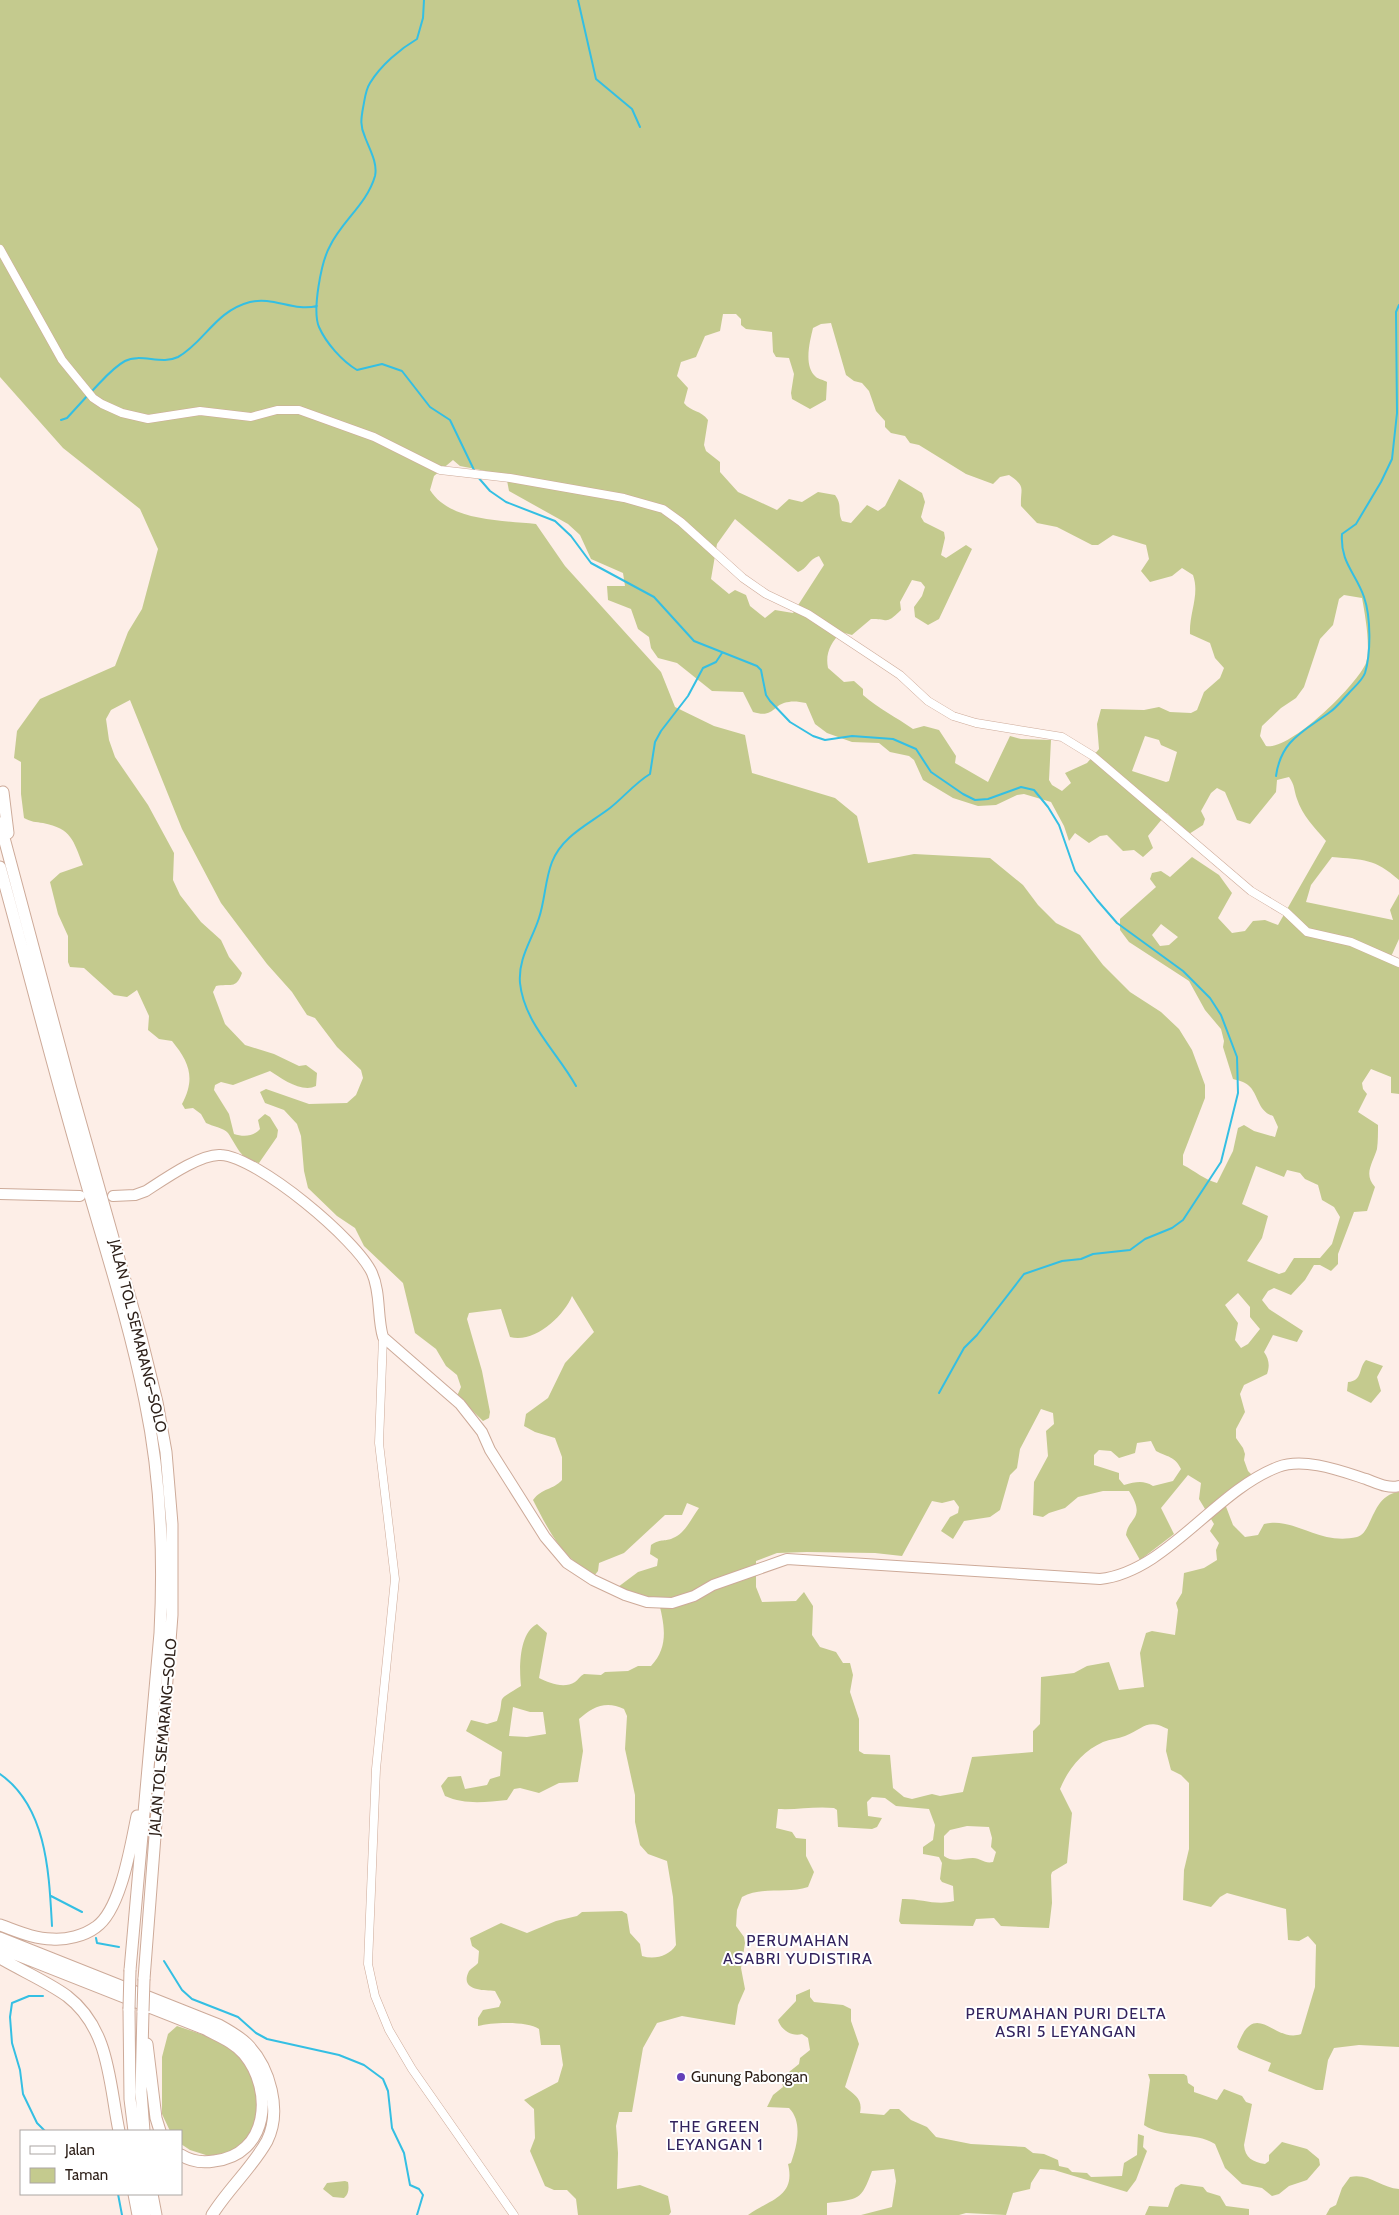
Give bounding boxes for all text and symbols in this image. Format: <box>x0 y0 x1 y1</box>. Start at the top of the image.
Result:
street label: JALAN TOL SEMARANG–SOLO <box>105 1237 171 1434</box>
street label: JALAN TOL SEMARANG–SOLO <box>145 1637 181 1838</box>
district label: PERUMAHAN ASABRI YUDISTIRA <box>723 1931 873 1968</box>
district label: PERUMAHAN PURI DELTA ASRI 5 LEYANGAN <box>965 2004 1167 2041</box>
place label: Gunung Pabongan <box>691 2068 808 2086</box>
marker: Gunung Pabongan <box>675 2071 687 2083</box>
district label: THE GREEN LEYANGAN 1 <box>667 2117 763 2154</box>
legend <box>20 2130 182 2195</box>
text: Jalan <box>64 2141 95 2159</box>
text: Taman <box>65 2166 108 2184</box>

